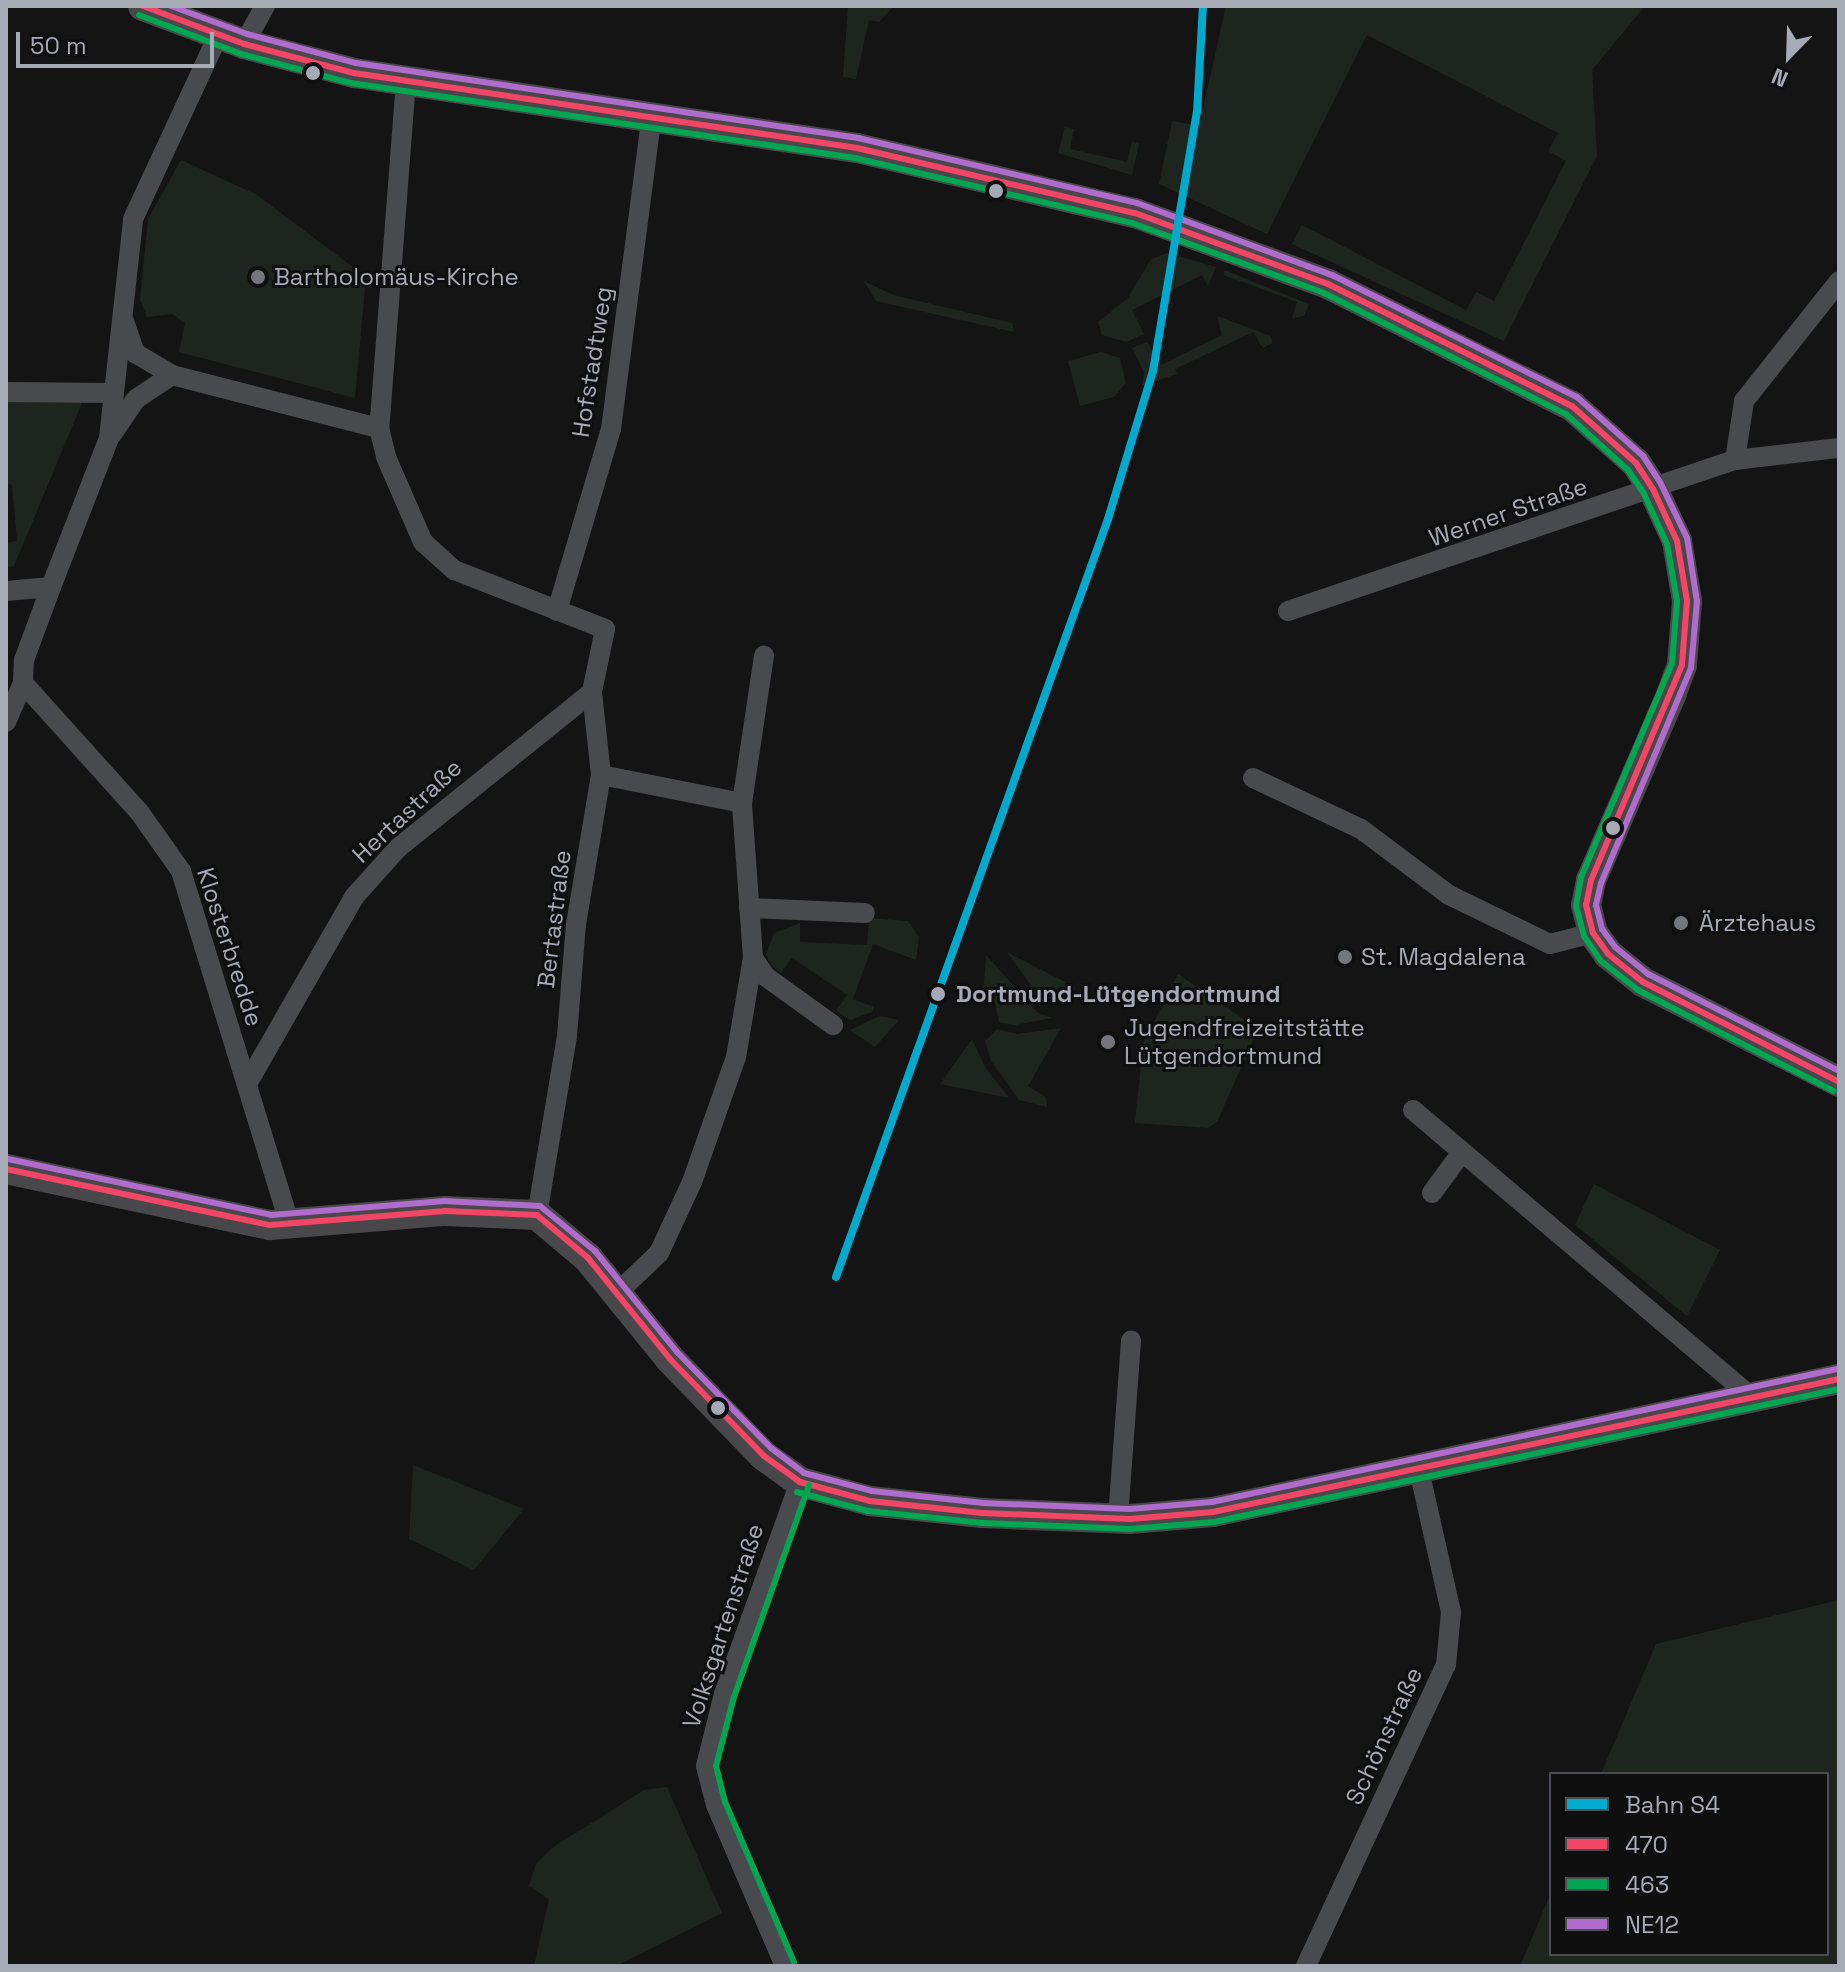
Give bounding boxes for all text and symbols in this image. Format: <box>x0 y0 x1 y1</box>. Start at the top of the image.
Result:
scale bar <box>20 16 218 66</box>
north arrow <box>1749 16 1829 96</box>
text: 50 m <box>30 30 87 61</box>
text: N <box>1767 62 1792 94</box>
unlabelled marker <box>305 65 321 81</box>
unlabelled marker <box>988 183 1004 199</box>
place label: Bartholomäus-Kirche <box>274 263 519 291</box>
marker: Bartholomäus-Kirche <box>249 268 267 286</box>
street label: Hofstadtweg <box>566 284 618 440</box>
street label: Werner Straße <box>1425 471 1591 553</box>
street label: Hertastraße <box>346 753 468 869</box>
unlabelled marker <box>1605 820 1621 836</box>
street label: Bertastraße <box>531 848 577 990</box>
street label: Klosterbredde <box>191 864 269 1030</box>
place label: Ärztehaus <box>1699 909 1816 937</box>
marker: Ärztehaus <box>1670 912 1692 934</box>
place label: St. Magdalena <box>1361 943 1526 971</box>
marker: St. Magdalena <box>1336 948 1354 966</box>
place label: Dortmund-Lütgendortmund <box>956 980 1281 1008</box>
marker: Dortmund-Lütgendortmund <box>927 983 949 1005</box>
place label: Jugendfreizeitstätte Lütgendortmund <box>1124 1014 1365 1070</box>
marker: Jugendfreizeitstätte Lütgendortmund <box>1099 1033 1117 1051</box>
unlabelled marker <box>710 1400 726 1416</box>
street label: Volksgartenstraße <box>676 1520 770 1732</box>
street label: Schönstraße <box>1340 1663 1428 1809</box>
legend <box>1549 1772 1829 1956</box>
text: Bahn S4 <box>1625 1789 1720 1820</box>
text: 470 <box>1625 1829 1668 1860</box>
text: 463 <box>1625 1869 1669 1900</box>
text: NE12 <box>1625 1909 1679 1940</box>

